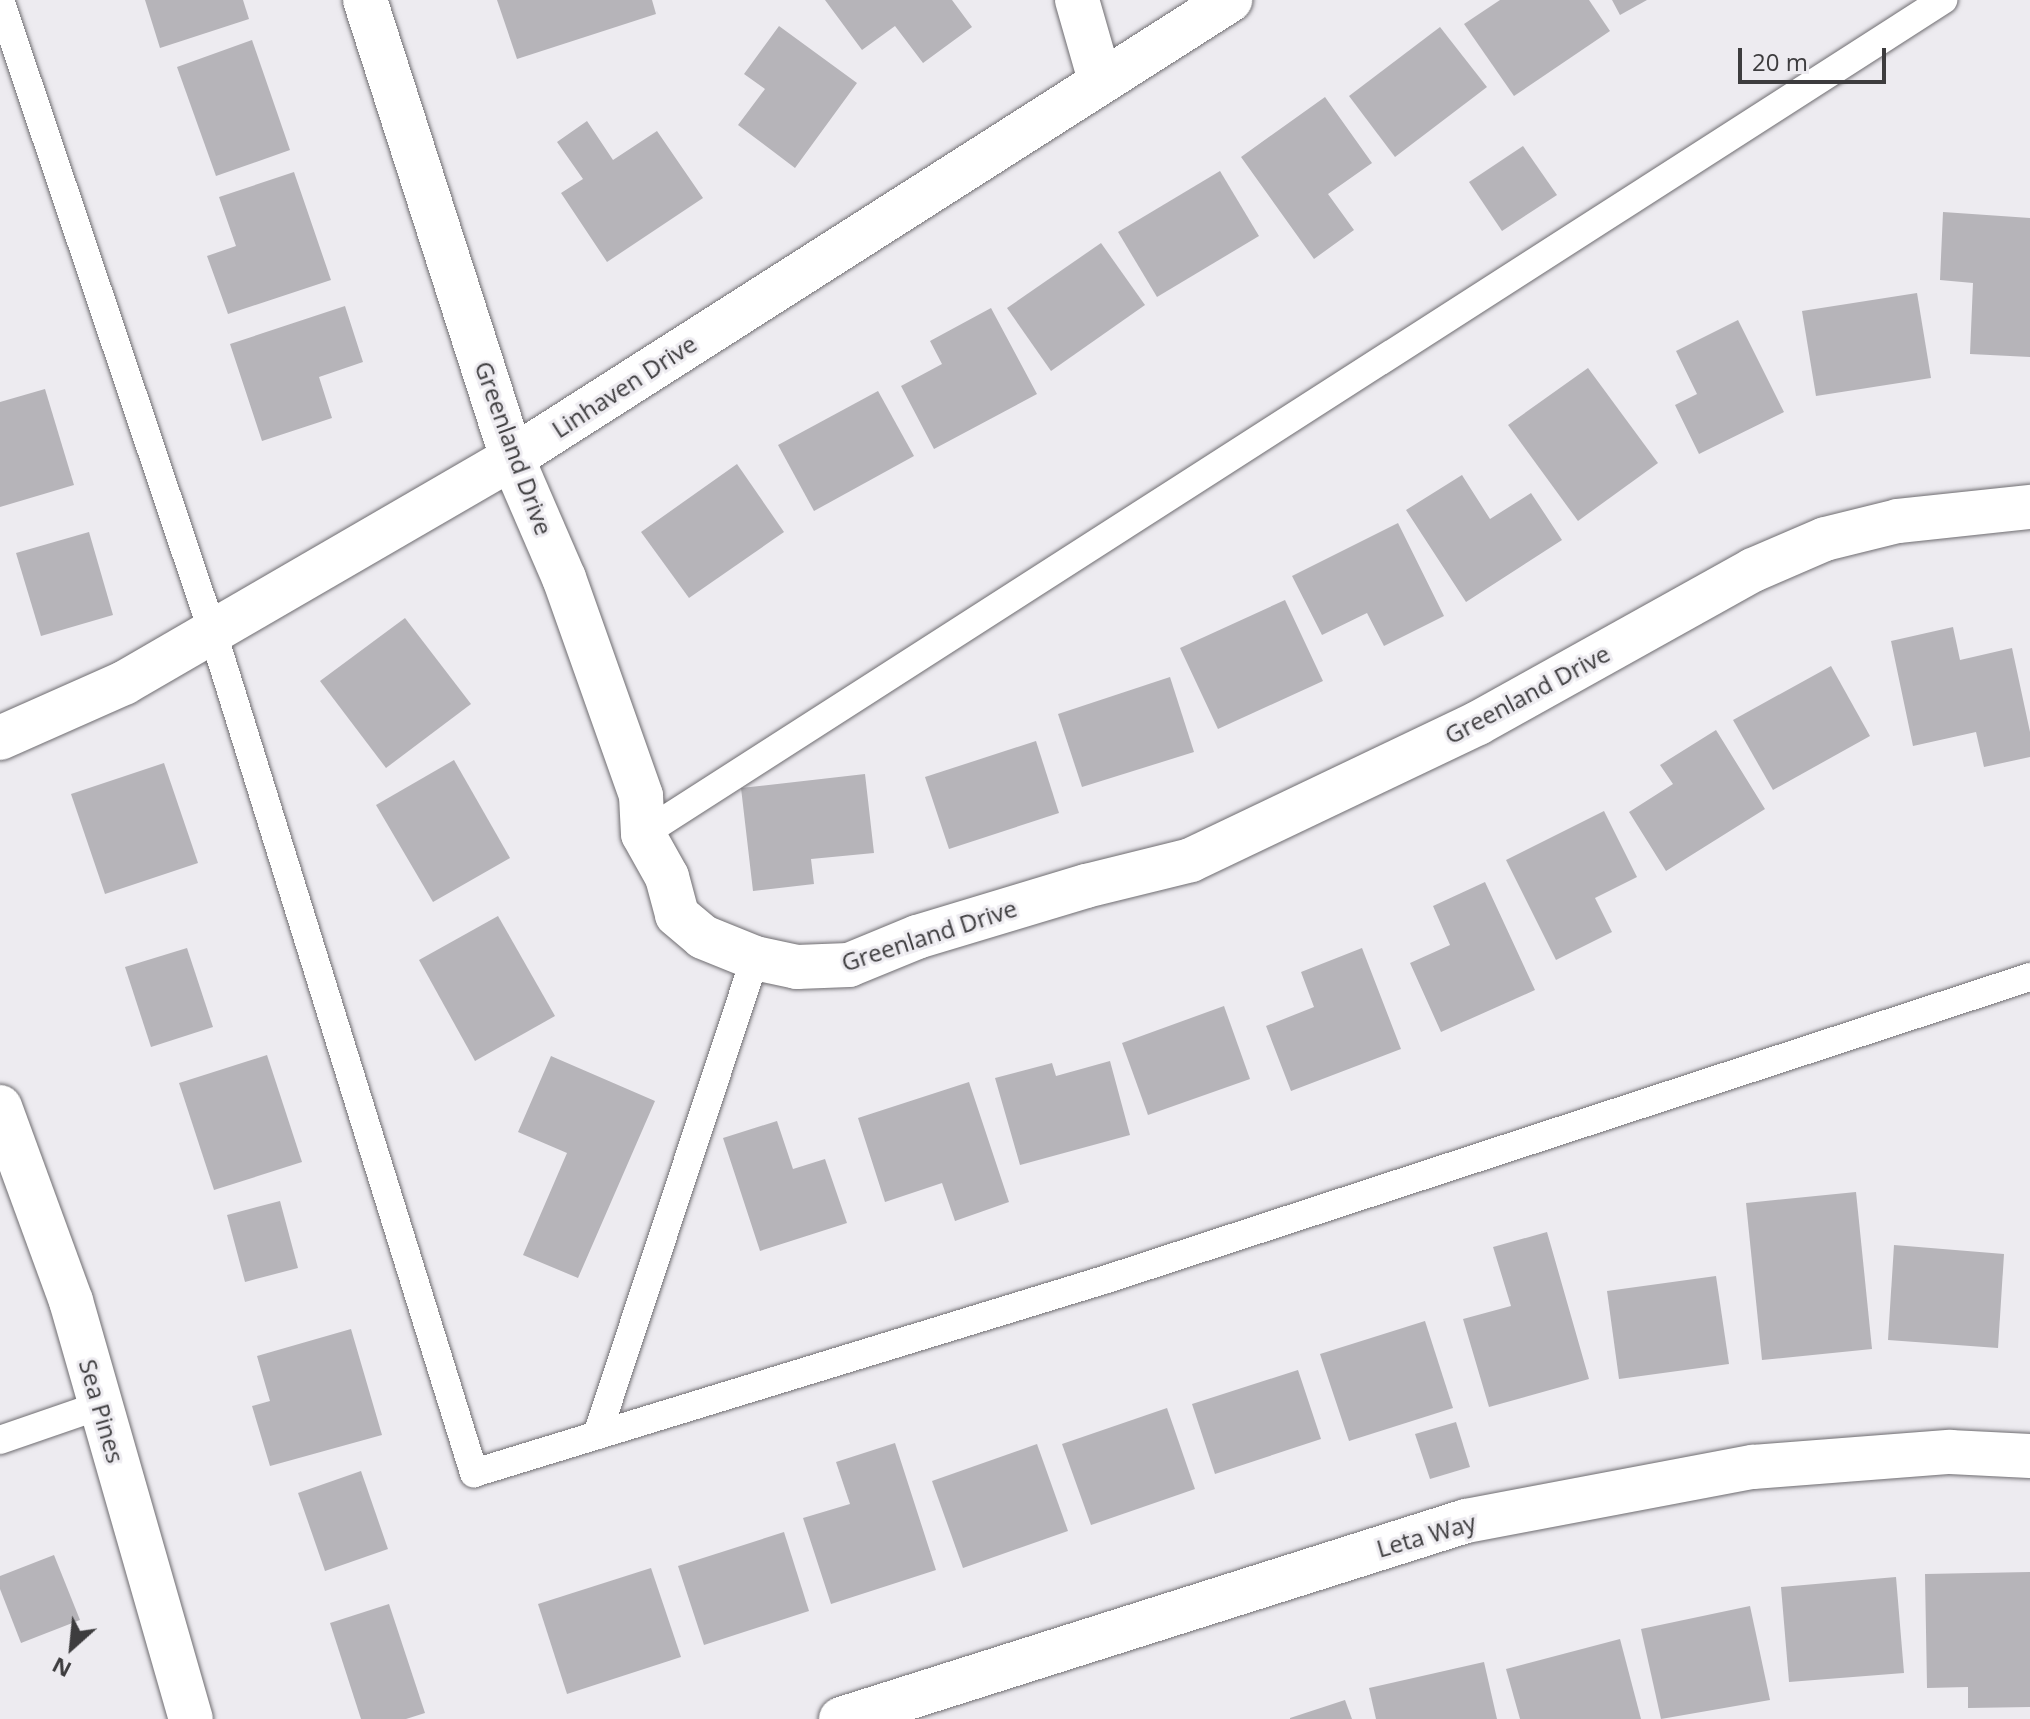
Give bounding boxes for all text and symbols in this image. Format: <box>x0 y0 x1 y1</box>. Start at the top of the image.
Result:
scale bar <box>1742 32 1890 82</box>
text: 20 m <box>1752 45 1808 78</box>
street label: Linhaven Drive <box>546 329 702 443</box>
street label: Greenland Drive <box>469 357 559 539</box>
street label: Greenland Drive <box>1440 638 1614 750</box>
street label: Greenland Drive <box>838 893 1020 977</box>
street label: Sea Pines <box>74 1356 130 1466</box>
street label: Leta Way <box>1373 1507 1479 1563</box>
north arrow <box>32 1607 112 1687</box>
text: N <box>46 1651 76 1686</box>

